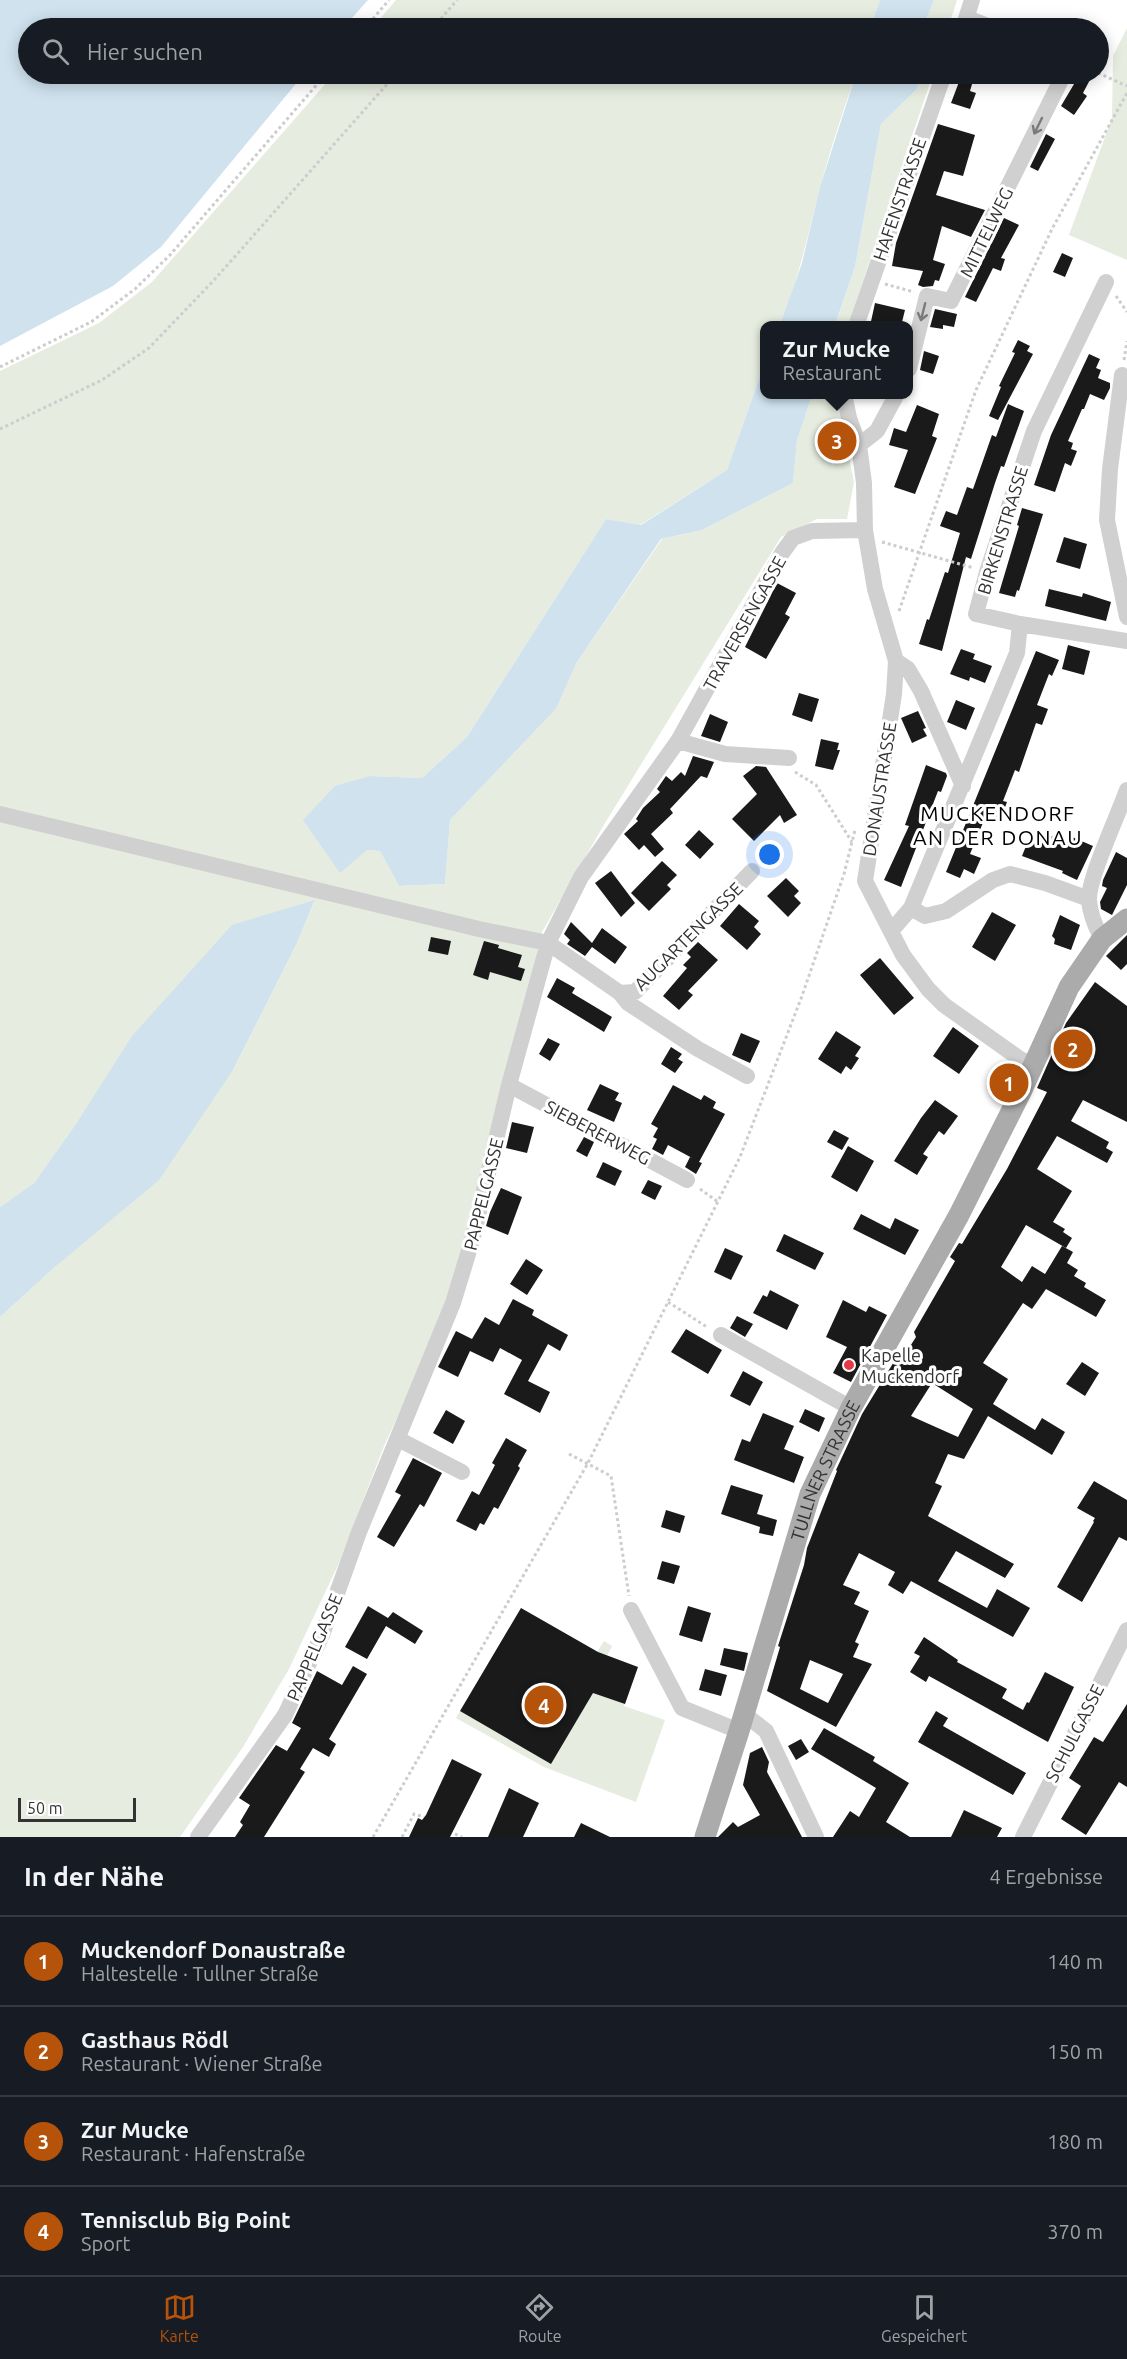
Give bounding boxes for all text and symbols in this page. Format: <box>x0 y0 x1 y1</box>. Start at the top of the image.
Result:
search box <box>18 18 1109 84</box>
icon: search <box>39 35 72 68</box>
text: Hier suchen <box>87 39 203 64</box>
one-way arrow <box>1032 116 1044 134</box>
street label: HAFENSTRASSE <box>869 135 929 263</box>
street label: MITTELWEG <box>956 184 1016 280</box>
one-way arrow <box>917 302 929 321</box>
popup <box>760 321 913 399</box>
text: Zur Mucke <box>783 336 890 361</box>
text: Restaurant <box>783 361 881 384</box>
pin: 3 <box>818 418 856 464</box>
street label: BIRKENSTRASSE <box>973 463 1031 597</box>
street label: TRAVERSENGASSE <box>699 552 789 694</box>
street label: DONAUSTRASSE <box>859 720 899 858</box>
district label: MUCKENDORF AN DER DONAU <box>913 801 1083 849</box>
your location <box>755 840 784 869</box>
street label: AUGARTENGASSE <box>630 878 746 994</box>
pin: 2 <box>1054 1026 1092 1072</box>
pin: 1 <box>990 1060 1028 1106</box>
street label: SIEBERERWEG <box>542 1096 654 1168</box>
street label: PAPPELGASSE <box>459 1136 507 1252</box>
place label: Kapelle Muckendorf <box>861 1345 959 1386</box>
marker: Kapelle Muckendorf <box>842 1358 856 1372</box>
street label: TULLNER STRASSE <box>787 1397 863 1543</box>
street label: PAPPELGASSE <box>282 1590 346 1704</box>
street label: SCHULGASSE <box>1041 1681 1107 1785</box>
pin: 4 <box>524 1682 564 1728</box>
scale bar <box>18 1795 136 1822</box>
text: 50 m <box>27 1799 63 1817</box>
text: In der Nähe <box>24 1862 164 1891</box>
text: 4 Ergebnisse <box>989 1865 1103 1888</box>
text: Muckendorf Donaustraße <box>81 1937 346 1962</box>
text: 1 <box>38 1950 49 1973</box>
text: 140 m <box>1047 1950 1103 1973</box>
text: Haltestelle · Tullner Straße <box>81 1962 319 1985</box>
text: Gasthaus Rödl <box>81 2027 228 2052</box>
text: 2 <box>38 2040 49 2063</box>
text: 150 m <box>1047 2040 1103 2063</box>
text: Restaurant · Wiener Straße <box>81 2052 323 2075</box>
text: Zur Mucke <box>81 2117 189 2142</box>
text: 3 <box>38 2130 49 2153</box>
text: 180 m <box>1047 2130 1103 2153</box>
text: Restaurant · Hafenstraße <box>81 2142 306 2165</box>
text: Tennisclub Big Point <box>81 2207 291 2232</box>
text: 4 <box>38 2220 49 2243</box>
text: 370 m <box>1047 2220 1103 2243</box>
text: Sport <box>81 2232 130 2255</box>
tab: Karte <box>160 2291 199 2345</box>
tab: Route <box>518 2291 562 2345</box>
tab: Gespeichert <box>881 2291 967 2345</box>

